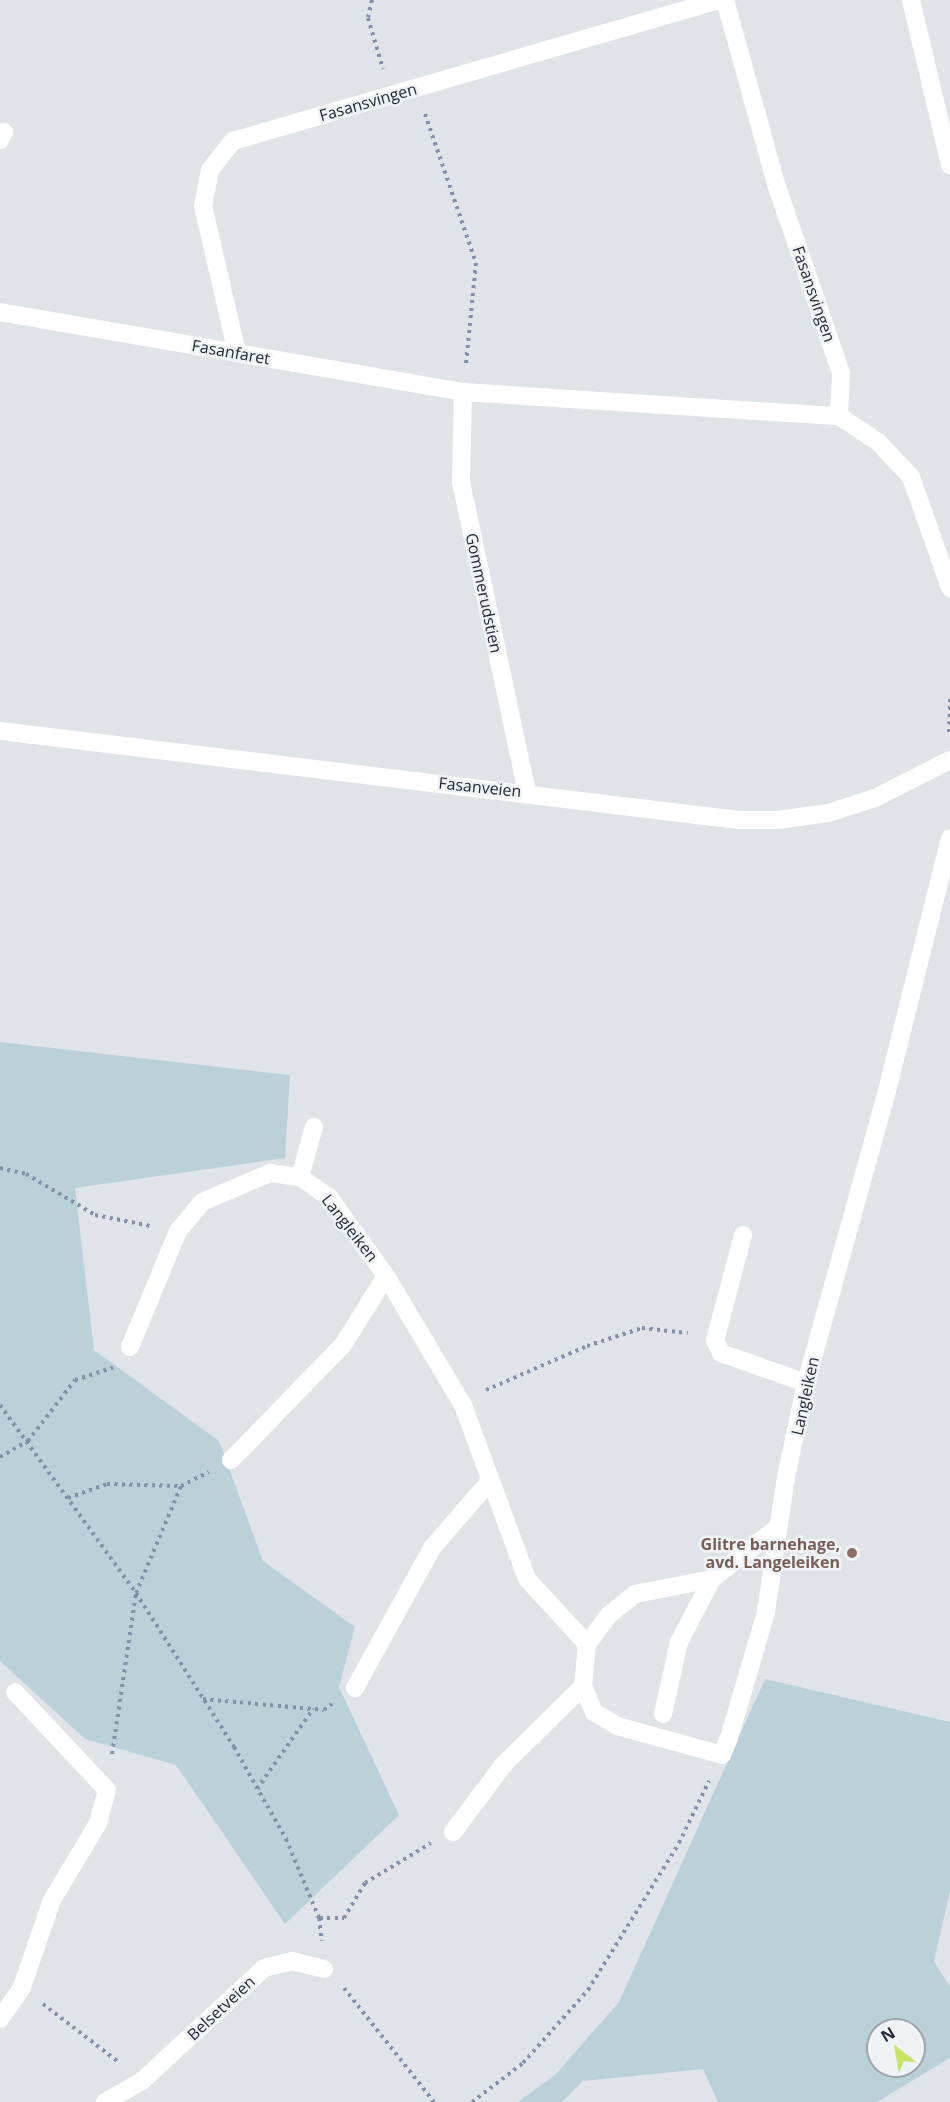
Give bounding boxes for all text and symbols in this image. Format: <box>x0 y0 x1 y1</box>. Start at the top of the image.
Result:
street label: Fasansvingen <box>317 79 419 125</box>
street label: Fasansvingen <box>789 243 839 345</box>
street label: Fasanfaret <box>190 336 272 368</box>
street label: Gommerudstien <box>462 531 506 655</box>
street label: Fasanveien <box>438 773 522 801</box>
street label: Langleiken <box>318 1191 382 1265</box>
street label: Langleiken <box>787 1355 823 1437</box>
place label: Glitre barnehage, avd. Langeleiken <box>701 1534 840 1572</box>
marker: Glitre barnehage, avd. Langeleiken <box>845 1546 859 1560</box>
street label: Belsetveien <box>183 1972 259 2044</box>
north arrow <box>866 2018 926 2078</box>
text: N <box>877 2022 899 2047</box>

